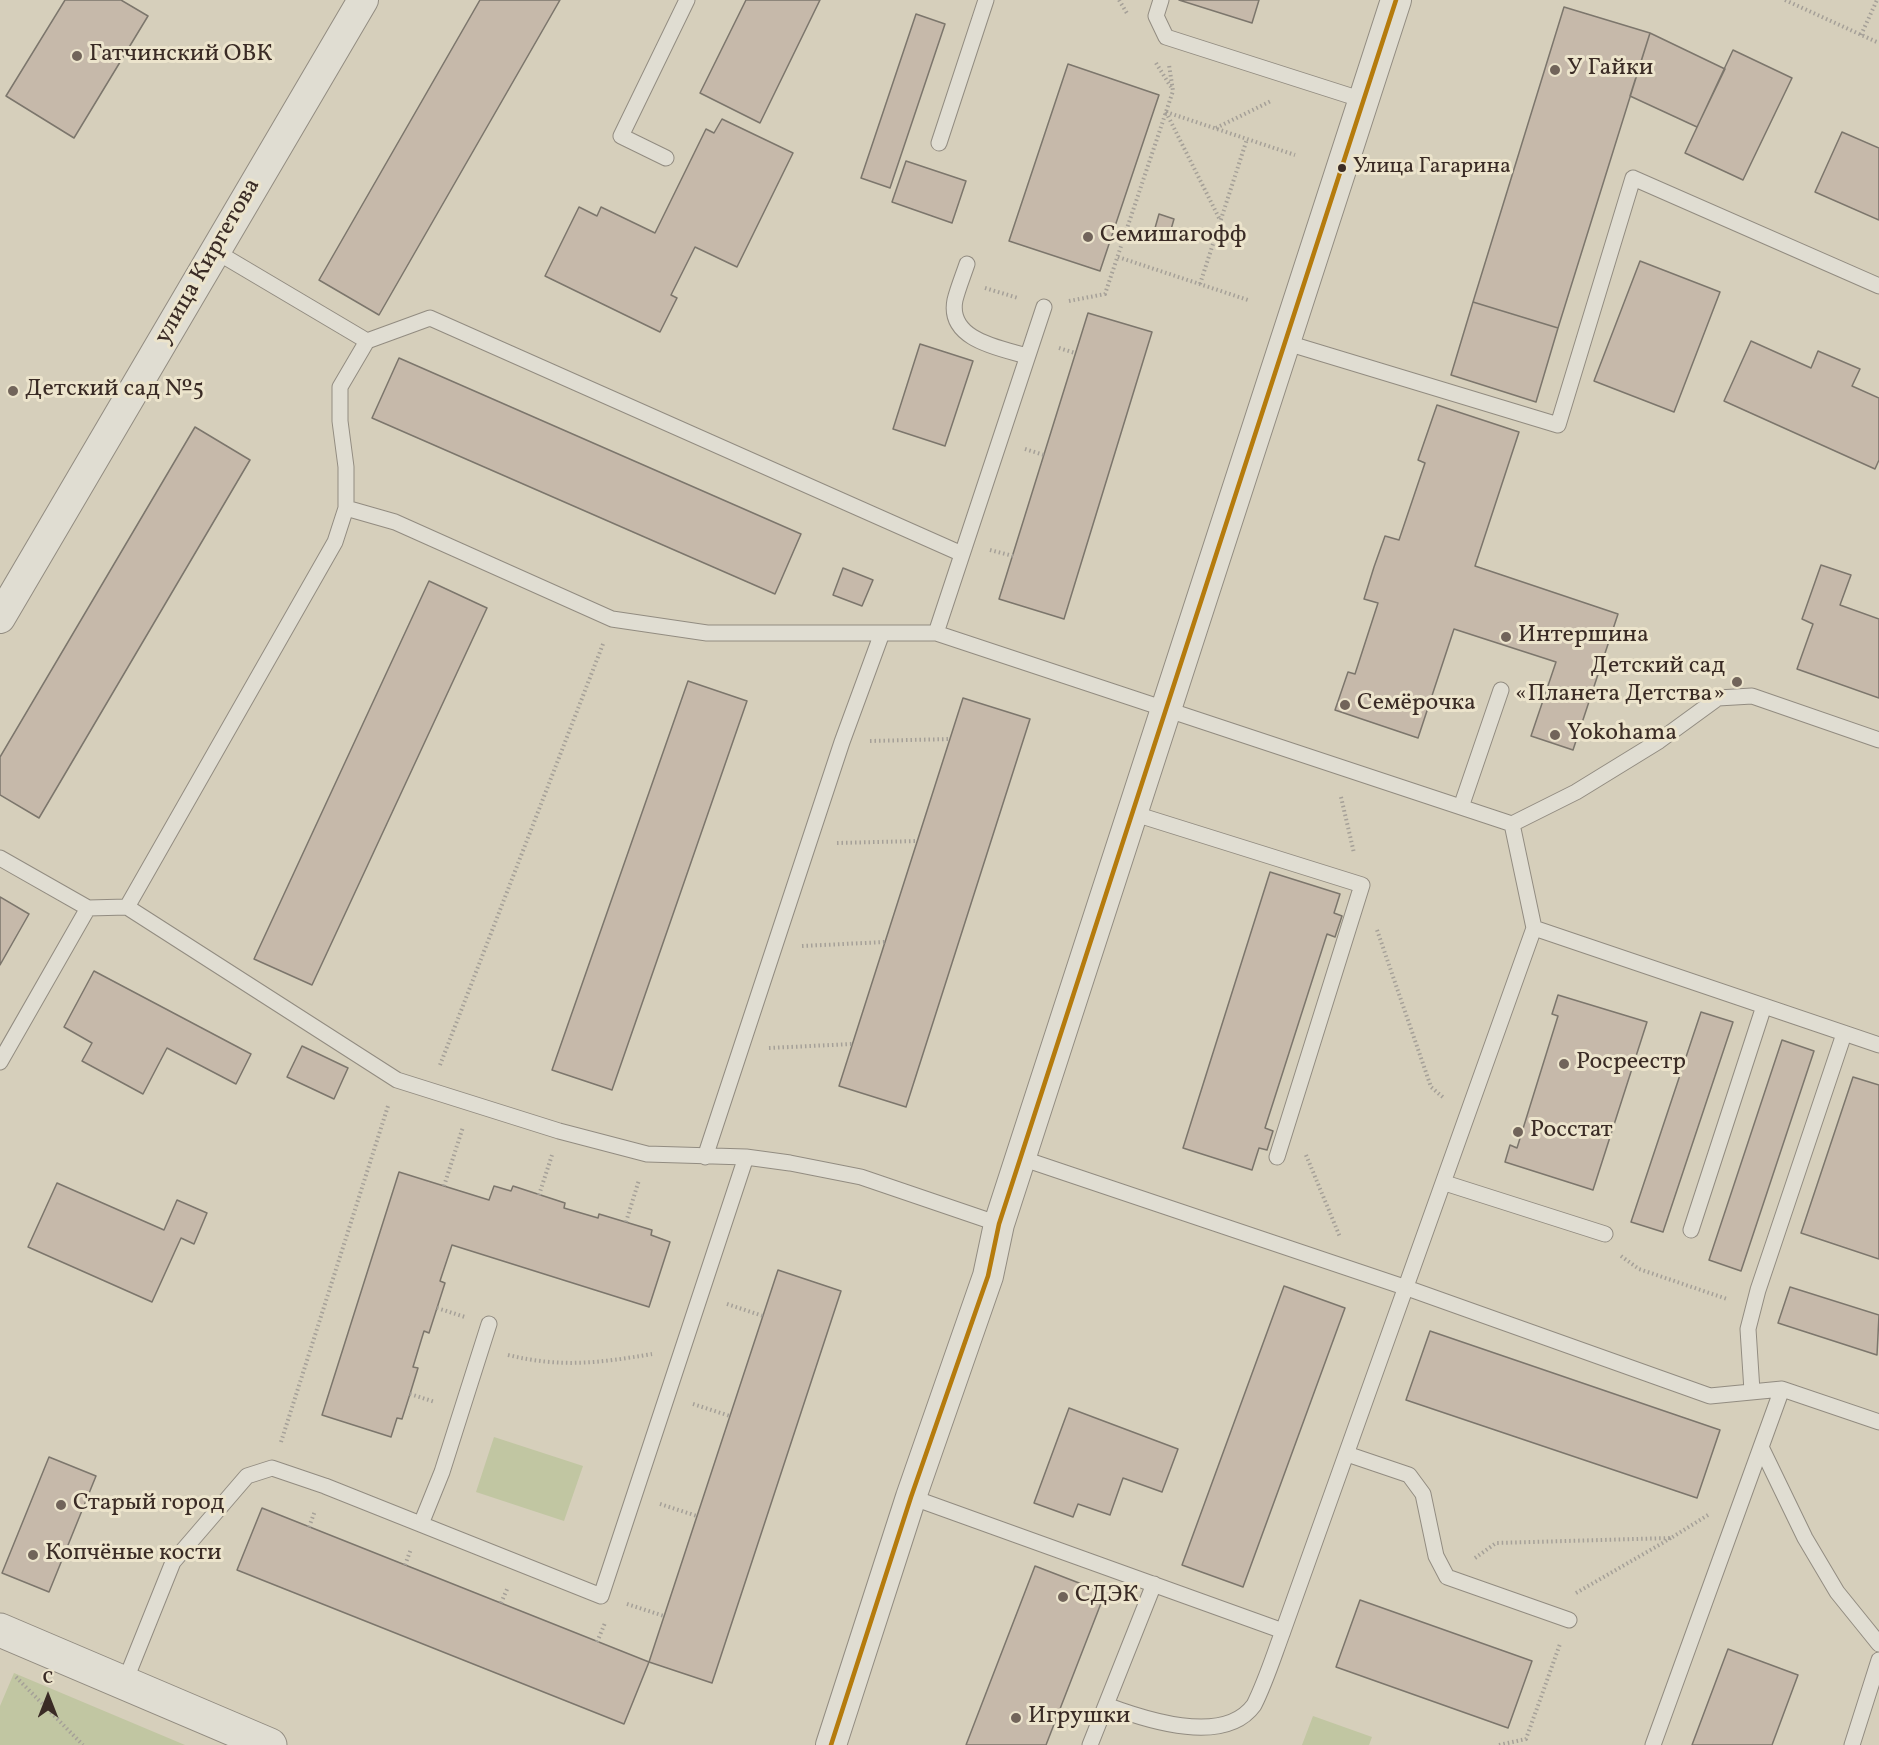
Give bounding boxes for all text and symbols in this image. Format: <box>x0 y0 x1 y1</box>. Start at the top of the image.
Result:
place label: Гатчинский ОВК <box>89 42 273 70</box>
marker: Гатчинский ОВК <box>70 49 84 63</box>
place label: У Гайки <box>1567 56 1653 84</box>
marker: У Гайки <box>1548 63 1562 77</box>
place label: Улица Гагарина <box>1353 155 1511 181</box>
marker: Улица Гагарина <box>1336 162 1348 174</box>
street label: улица Киргетова <box>150 174 268 350</box>
place label: Семишагофф <box>1100 223 1247 251</box>
marker: Семишагофф <box>1081 230 1095 244</box>
place label: Дeтский сад №5 <box>25 377 204 405</box>
marker: Дeтский сад №5 <box>6 384 20 398</box>
place label: Интершина <box>1518 623 1649 651</box>
marker: Интершина <box>1499 630 1513 644</box>
place label: Детский сад «Планета Детства» <box>1515 654 1725 710</box>
marker: Детский сад «Планета Детства» <box>1730 675 1744 689</box>
place label: Семёрочка <box>1357 691 1476 719</box>
marker: Семёрочка <box>1338 698 1352 712</box>
place label: Yokohama <box>1567 721 1677 749</box>
marker: Yokohama <box>1548 728 1562 742</box>
place label: Росреестр <box>1576 1050 1686 1078</box>
marker: Росреестр <box>1557 1057 1571 1071</box>
place label: Росстат <box>1530 1118 1613 1146</box>
marker: Росстат <box>1511 1125 1525 1139</box>
place label: Старый город <box>73 1491 224 1519</box>
marker: Старый город <box>54 1498 68 1512</box>
place label: Копчёные кости <box>45 1541 222 1569</box>
marker: Копчёные кости <box>26 1548 40 1562</box>
place label: СДЭК <box>1075 1583 1139 1611</box>
marker: СДЭК <box>1056 1590 1070 1604</box>
north arrow <box>18 1667 78 1727</box>
text: С <box>43 1668 53 1690</box>
place label: Игрушки <box>1028 1704 1130 1732</box>
marker: Игрушки <box>1009 1711 1023 1725</box>

